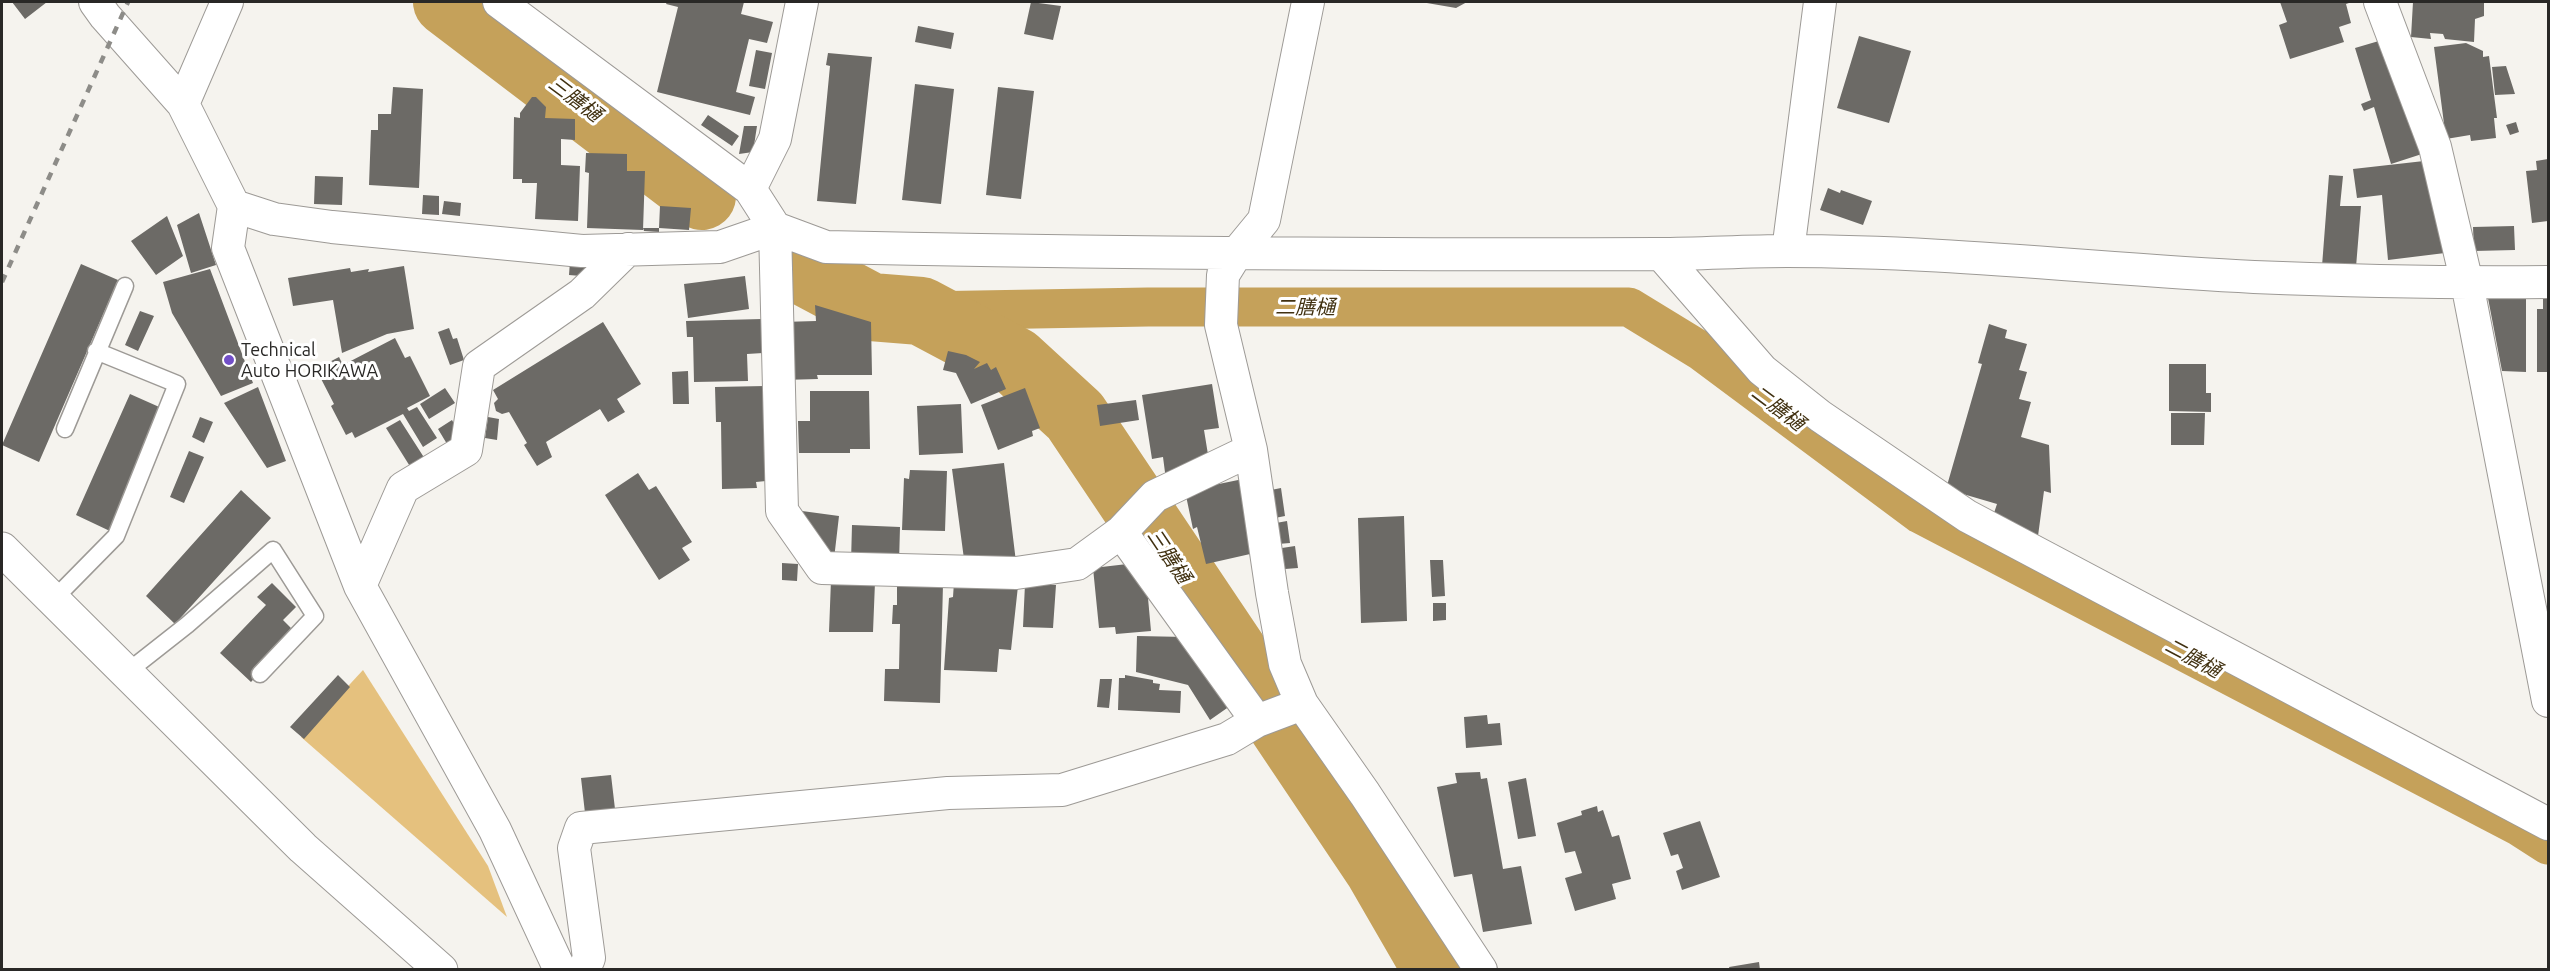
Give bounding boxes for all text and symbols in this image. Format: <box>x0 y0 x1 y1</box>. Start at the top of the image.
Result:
water label: 三膳樋 <box>544 71 606 127</box>
water label: 二膳樋 <box>1275 295 1335 319</box>
place label: Technical Auto HORIKAWA <box>241 339 378 382</box>
marker: Technical Auto HORIKAWA <box>222 353 236 367</box>
water label: 二膳樋 <box>1747 380 1809 436</box>
water label: 三膳樋 <box>1142 524 1196 588</box>
water label: 二膳樋 <box>2161 633 2225 683</box>

